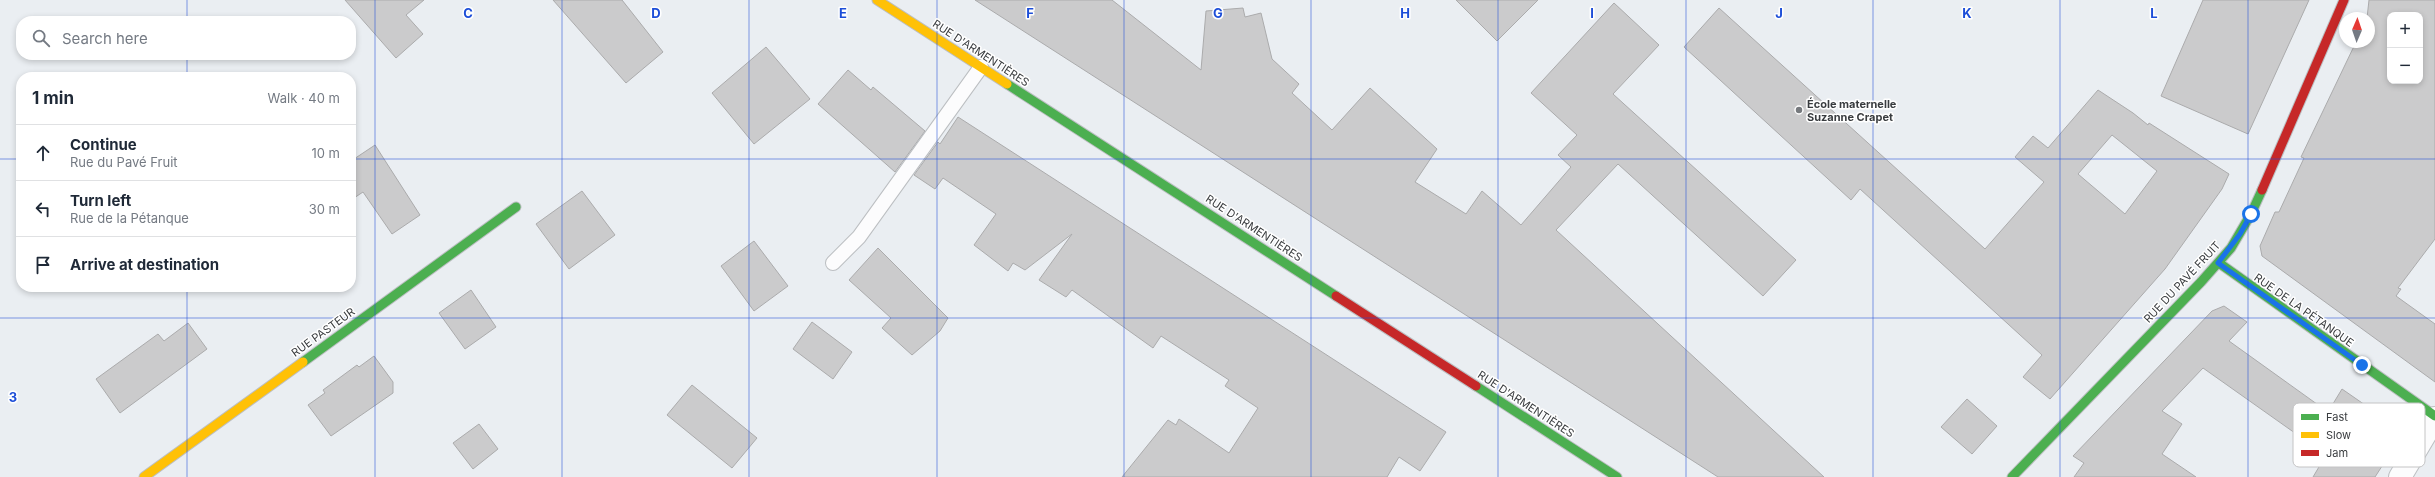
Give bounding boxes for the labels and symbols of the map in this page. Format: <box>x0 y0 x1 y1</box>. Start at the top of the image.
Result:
text: C <box>463 5 473 21</box>
text: D <box>651 5 661 21</box>
text: E <box>839 5 847 21</box>
text: F <box>1026 5 1034 21</box>
text: G <box>1213 5 1223 21</box>
text: H <box>1400 5 1410 21</box>
text: I <box>1590 5 1594 21</box>
text: J <box>1775 5 1783 21</box>
text: K <box>1962 5 1972 21</box>
text: L <box>2150 5 2158 21</box>
north arrow <box>2339 12 2375 48</box>
street label: RUE D'ARMENTIÈRES <box>930 17 1032 89</box>
place label: École maternelle Suzanne Crapet <box>1807 97 1897 124</box>
marker: École maternelle Suzanne Crapet <box>1794 105 1804 115</box>
street label: RUE D'ARMENTIÈRES <box>1203 192 1305 264</box>
route start <box>2242 205 2260 223</box>
street label: RUE DU PAVÉ FRUIT <box>2141 238 2223 326</box>
street label: RUE DE LA PÉTANQUE <box>2251 270 2357 350</box>
street label: RUE PASTEUR <box>289 304 357 360</box>
route end <box>2353 356 2371 374</box>
street label: RUE D'ARMENTIÈRES <box>1475 368 1577 440</box>
text: 3 <box>9 389 17 405</box>
legend <box>2293 403 2425 467</box>
text: Fast <box>2326 410 2348 424</box>
text: Slow <box>2326 428 2351 442</box>
text: Jam <box>2326 446 2348 460</box>

